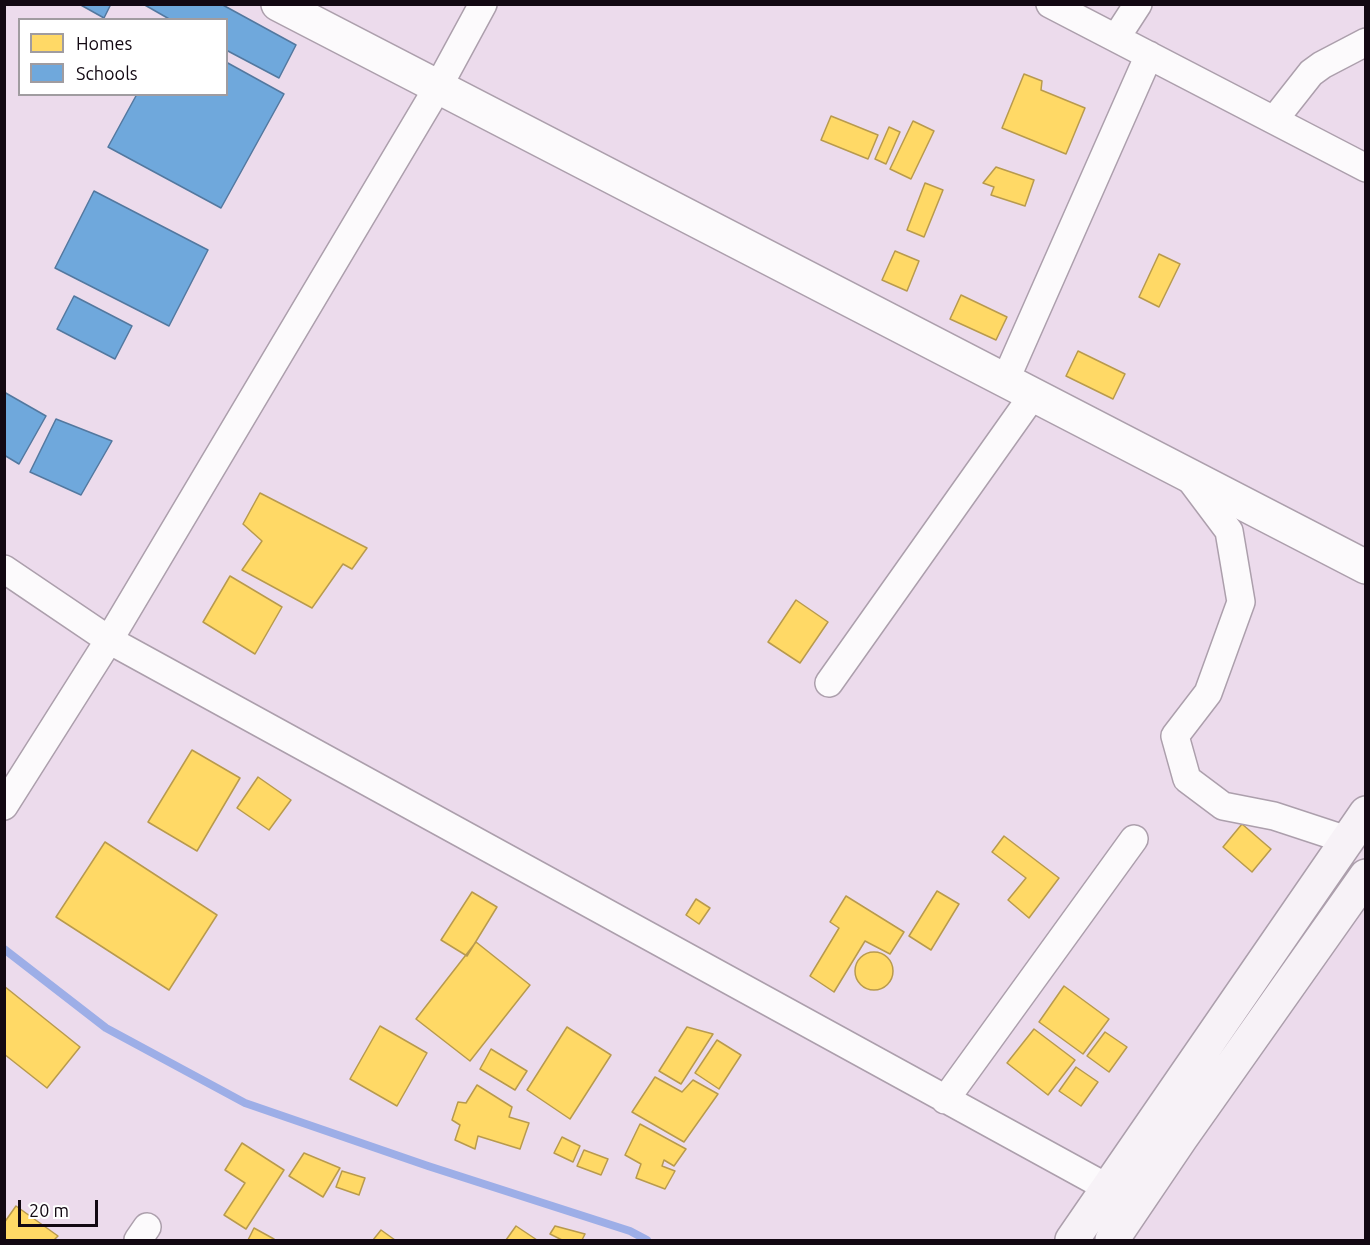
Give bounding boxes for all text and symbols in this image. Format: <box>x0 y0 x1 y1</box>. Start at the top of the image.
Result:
legend <box>18 18 228 96</box>
text: Homes <box>76 33 132 53</box>
text: Schools <box>76 63 138 83</box>
scale bar <box>21 1188 100 1226</box>
text: 20 m <box>29 1200 69 1220</box>

